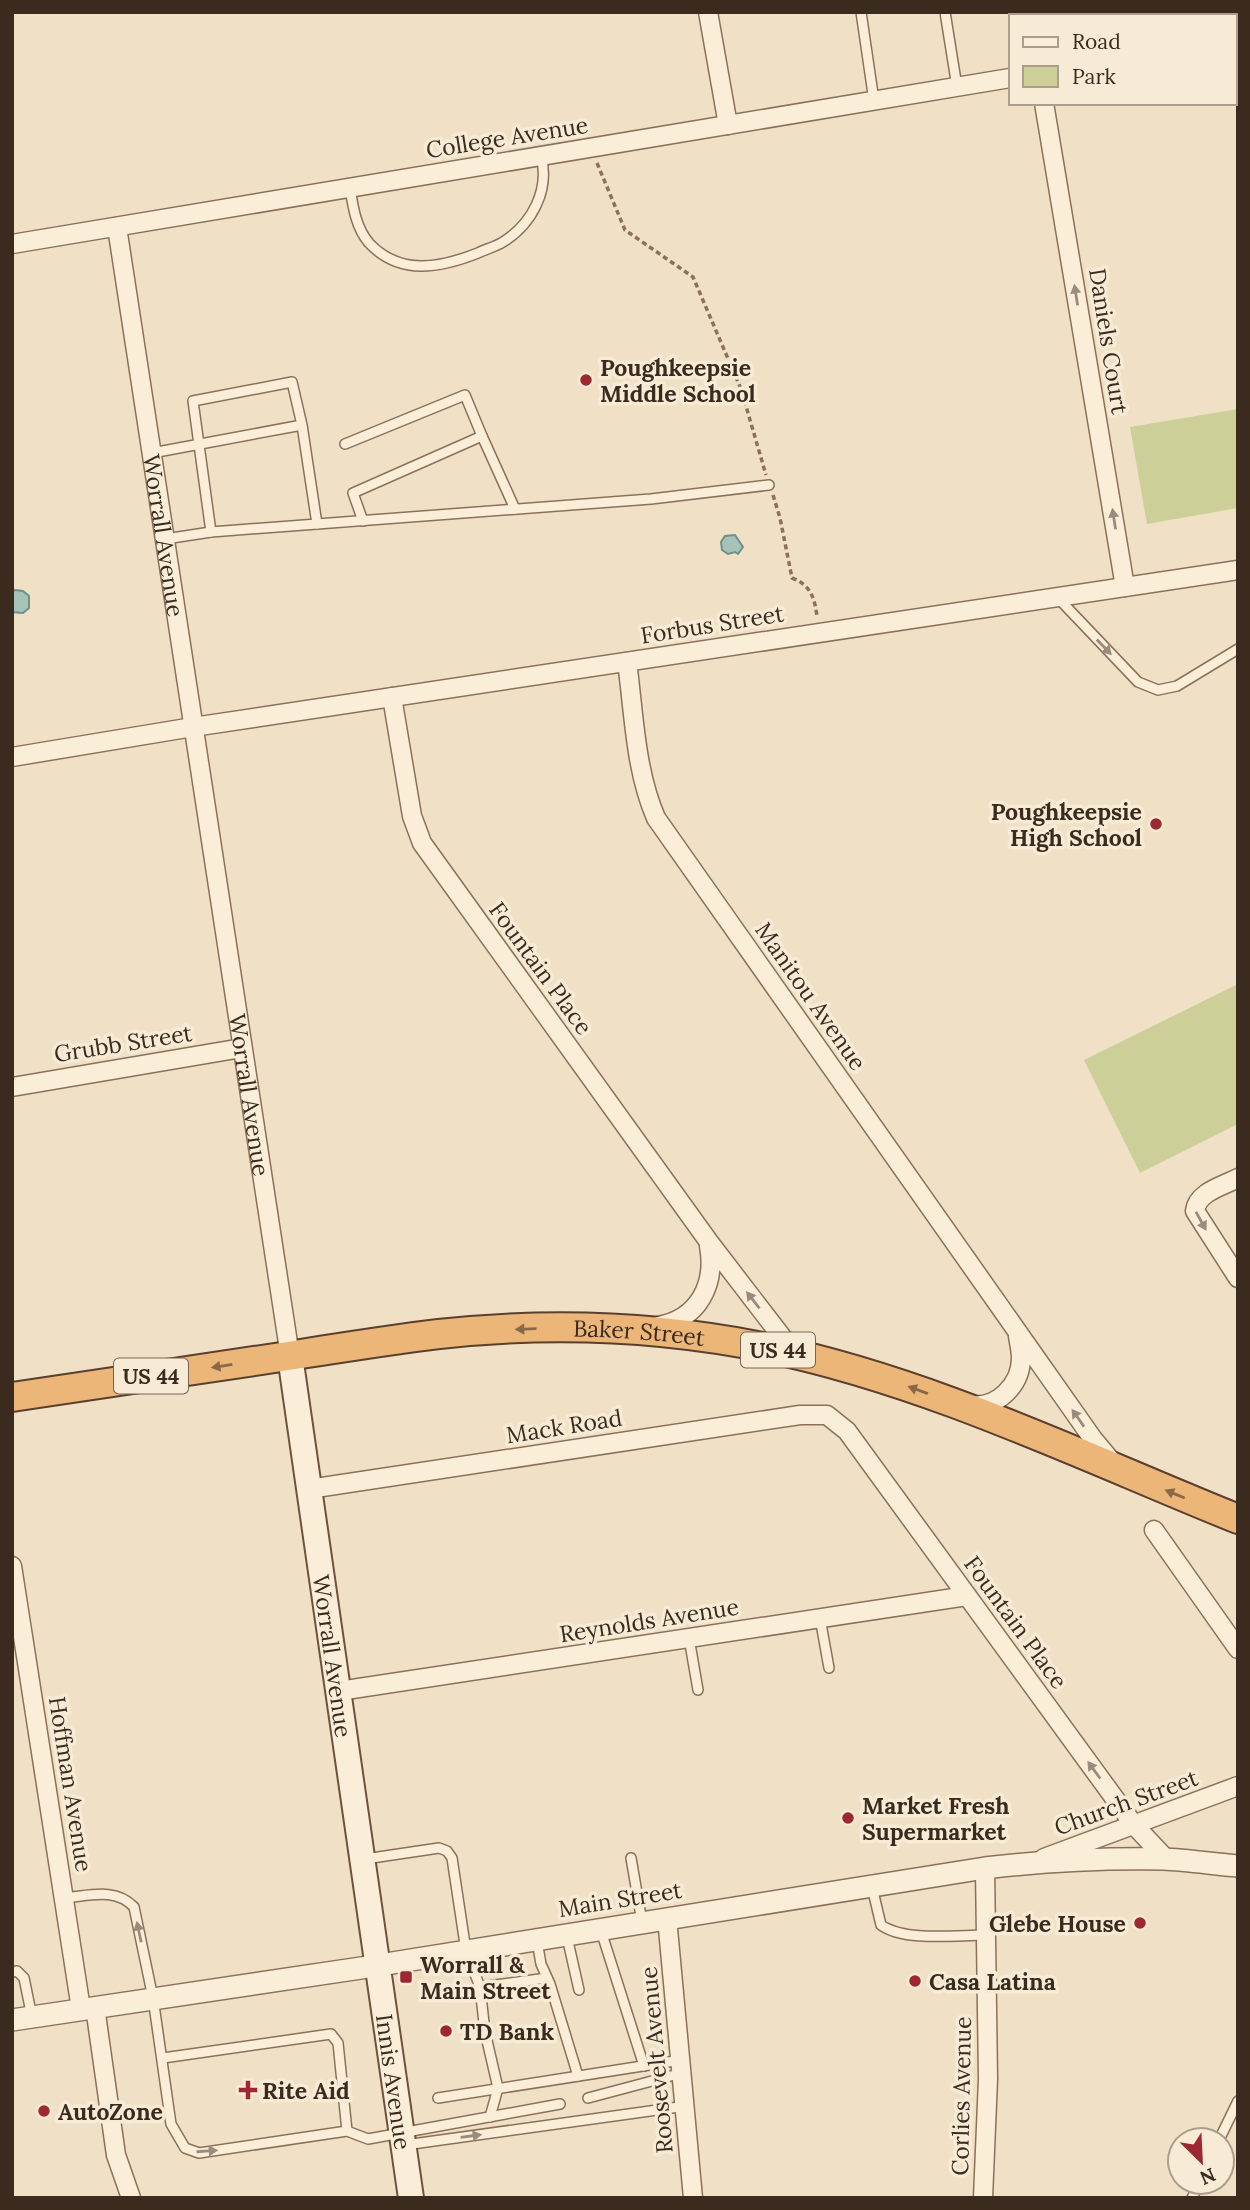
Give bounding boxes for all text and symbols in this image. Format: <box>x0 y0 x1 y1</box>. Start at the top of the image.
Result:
legend <box>1009 14 1236 105</box>
text: Road <box>1072 28 1121 55</box>
text: Park <box>1072 63 1116 90</box>
street label: College Avenue <box>424 110 590 164</box>
street label: Daniels Court <box>1083 266 1135 416</box>
one-way arrow <box>1070 284 1081 306</box>
place label: Poughkeepsie Middle School <box>600 353 756 408</box>
marker: Poughkeepsie Middle School <box>578 372 594 388</box>
street label: Worrall Avenue <box>138 452 191 619</box>
one-way arrow <box>1108 508 1119 530</box>
street label: Forbus Street <box>638 598 786 650</box>
one-way arrow <box>1096 638 1113 655</box>
place label: Poughkeepsie High School <box>991 797 1142 852</box>
marker: Poughkeepsie High School <box>1148 816 1164 832</box>
street label: Fountain Place <box>483 896 599 1040</box>
street label: Manitou Avenue <box>749 916 873 1076</box>
street label: Worrall Avenue <box>223 1012 277 1178</box>
street label: Grubb Street <box>52 1018 194 1068</box>
one-way arrow <box>1195 1211 1207 1230</box>
one-way arrow <box>747 1291 761 1309</box>
street label: Baker Street <box>573 1313 707 1352</box>
one-way arrow <box>515 1323 537 1334</box>
road number: US 44 <box>741 1332 815 1368</box>
road number: US 44 <box>114 1358 188 1394</box>
one-way arrow <box>211 1361 233 1372</box>
one-way arrow <box>908 1385 929 1396</box>
street label: Mack Road <box>504 1402 624 1449</box>
one-way arrow <box>1071 1409 1085 1427</box>
one-way arrow <box>1164 1488 1185 1499</box>
street label: Fountain Place <box>958 1550 1074 1694</box>
street label: Worrall Avenue <box>307 1573 359 1739</box>
street label: Reynolds Avenue <box>557 1592 741 1648</box>
street label: Hoffman Avenue <box>43 1694 99 1874</box>
one-way arrow <box>1087 1761 1101 1779</box>
street label: Church Street <box>1050 1763 1202 1841</box>
place label: Market Fresh Supermarket <box>862 1791 1010 1846</box>
marker: Market Fresh Supermarket <box>840 1810 856 1826</box>
street label: Main Street <box>556 1875 684 1923</box>
place label: Glebe House <box>989 1909 1126 1938</box>
marker: Glebe House <box>1132 1915 1148 1931</box>
one-way arrow <box>133 1921 144 1943</box>
place label: Worrall & Main Street <box>420 1950 551 2005</box>
street label: Roosevelt Avenue <box>633 1965 679 2155</box>
place label: Casa Latina <box>929 1967 1056 1996</box>
marker: Worrall & Main Street <box>398 1969 414 1985</box>
marker: Casa Latina <box>907 1973 923 1989</box>
street label: Innis Avenue <box>370 2012 418 2151</box>
street label: Corlies Avenue <box>945 2016 977 2176</box>
place label: TD Bank <box>460 2017 554 2046</box>
marker: TD Bank <box>438 2023 454 2039</box>
place label: Rite Aid <box>262 2076 350 2105</box>
marker: Rite Aid <box>240 2082 256 2098</box>
place label: AutoZone <box>58 2097 163 2126</box>
marker: AutoZone <box>36 2103 52 2119</box>
north arrow <box>1166 2126 1236 2196</box>
one-way arrow <box>460 2130 482 2141</box>
one-way arrow <box>196 2145 218 2156</box>
text: N <box>1196 2163 1220 2191</box>

